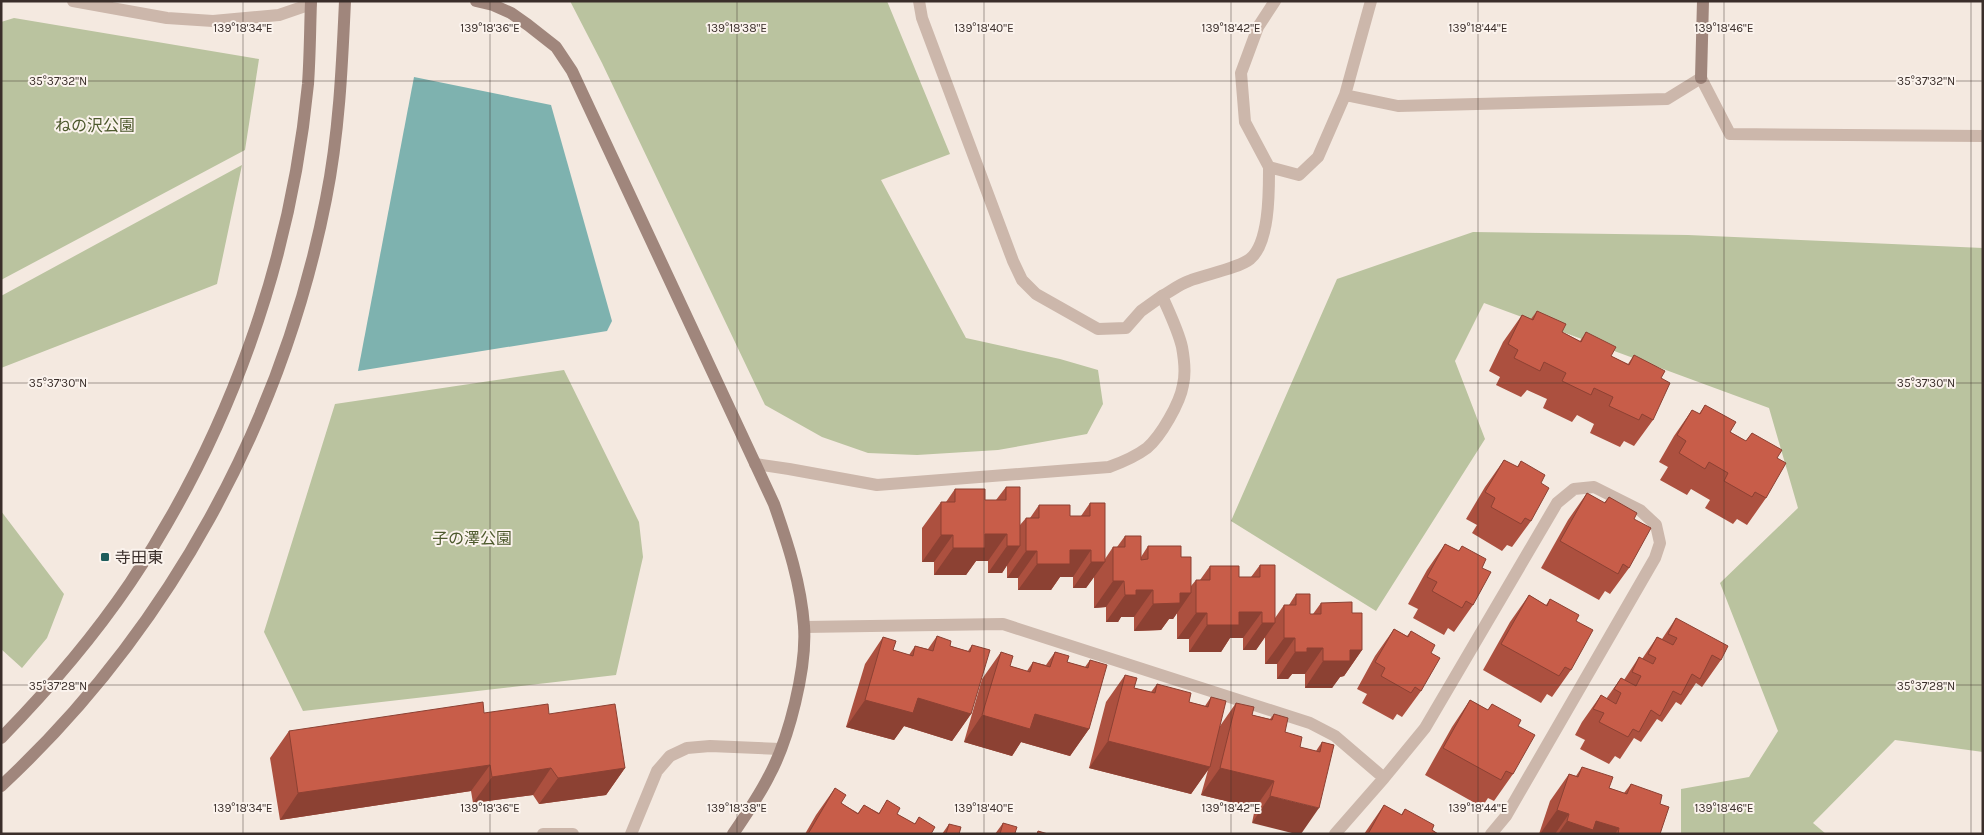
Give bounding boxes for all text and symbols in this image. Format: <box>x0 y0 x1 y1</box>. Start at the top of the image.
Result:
text: 139°18'34"E <box>213 21 273 35</box>
text: 139°18'36"E <box>460 21 520 35</box>
text: 139°18'38"E <box>707 21 767 35</box>
text: 139°18'40"E <box>954 21 1014 35</box>
text: 139°18'42"E <box>1201 21 1261 35</box>
text: 139°18'44"E <box>1449 21 1507 35</box>
text: 139°18'46"E <box>1694 21 1754 35</box>
text: 35°37'32"N <box>29 74 87 88</box>
text: 35°37'32"N <box>1897 74 1955 88</box>
park label: ねの沢公園 <box>55 116 135 135</box>
text: 35°37'30"N <box>29 376 87 390</box>
text: 35°37'30"N <box>1897 376 1955 390</box>
park label: 子の澤公園 <box>432 529 512 548</box>
place label: 寺田東 <box>115 548 163 567</box>
marker: 寺田東 <box>99 551 111 563</box>
text: 35°37'28"N <box>29 679 87 693</box>
text: 35°37'28"N <box>1897 679 1955 693</box>
text: 139°18'34"E <box>213 801 273 815</box>
text: 139°18'36"E <box>460 801 520 815</box>
text: 139°18'38"E <box>707 801 767 815</box>
text: 139°18'40"E <box>954 801 1014 815</box>
text: 139°18'42"E <box>1201 801 1261 815</box>
text: 139°18'44"E <box>1449 801 1507 815</box>
text: 139°18'46"E <box>1694 801 1754 815</box>

